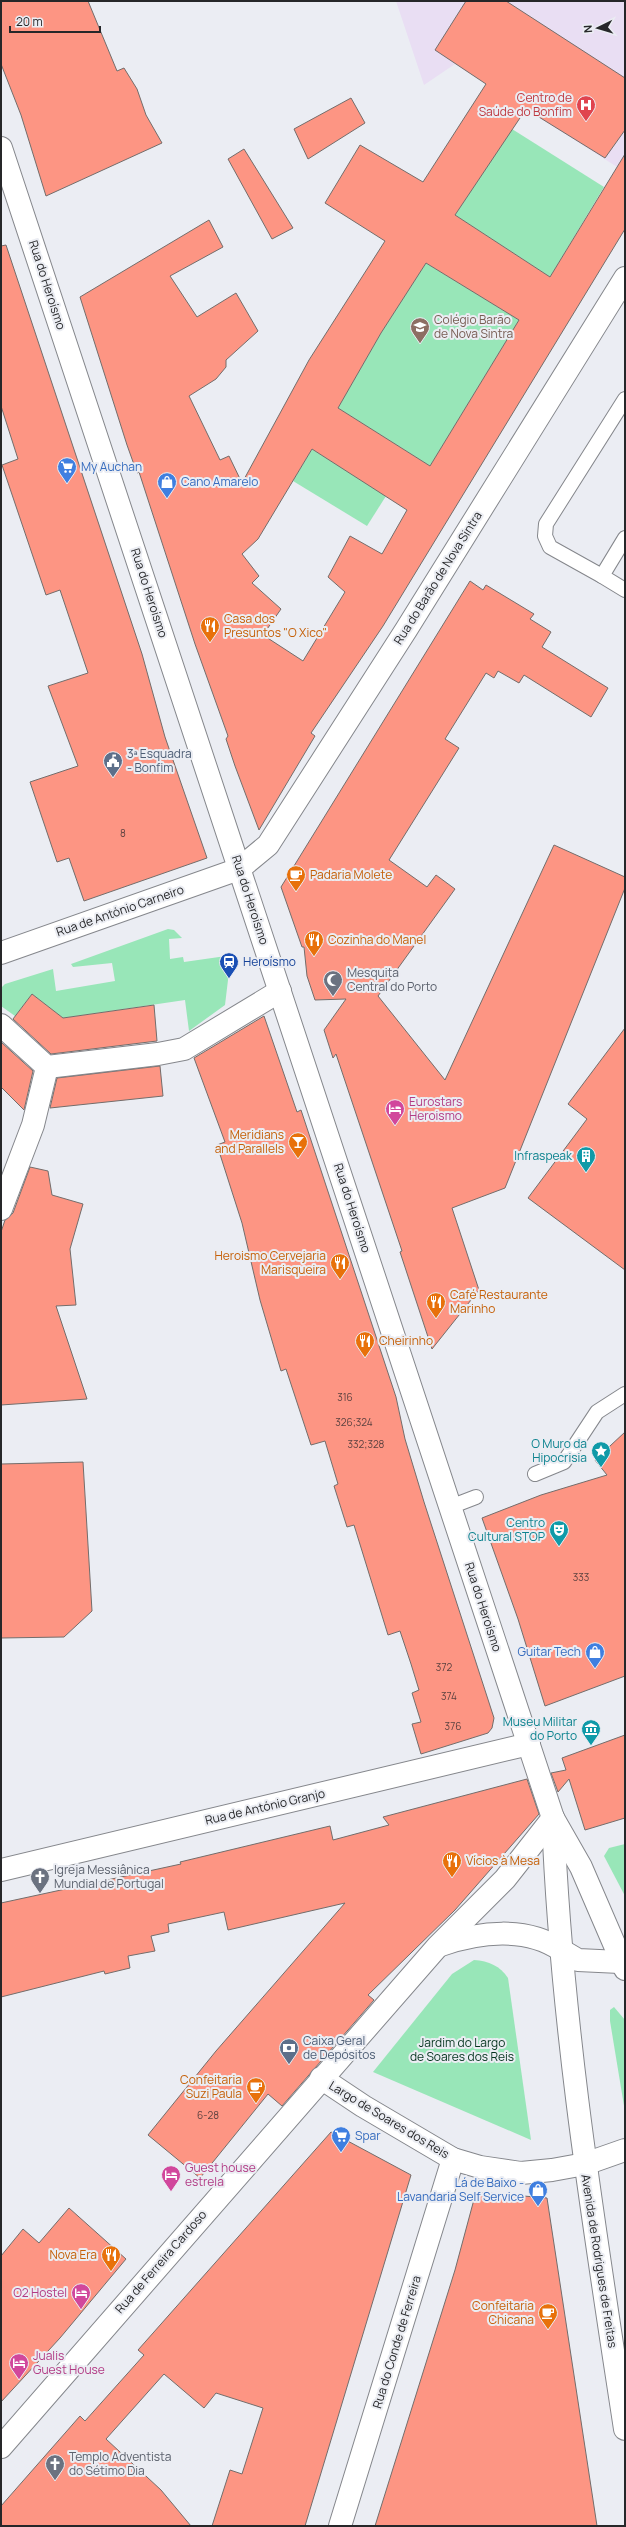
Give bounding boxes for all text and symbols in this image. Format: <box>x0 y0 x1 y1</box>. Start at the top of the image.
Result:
scale bar <box>10 8 100 34</box>
north arrow <box>578 8 618 48</box>
text: 20 m <box>16 13 43 30</box>
text: N <box>580 24 595 34</box>
place label: Centro de Saúde do Bonfim <box>479 89 572 120</box>
hospital icon: Centro de Saúde do Bonfim <box>575 94 597 122</box>
street label: Rua do Heroísmo <box>25 238 70 332</box>
place label: Colégio Barão de Nova Sintra <box>434 311 513 342</box>
school or university icon: Colégio Barão de Nova Sintra <box>409 316 431 344</box>
supermarket icon: My Auchan <box>56 456 78 484</box>
place label: My Auchan <box>81 458 142 475</box>
shop icon: Cano Amarelo <box>156 471 178 499</box>
place label: Cano Amarelo <box>181 473 258 490</box>
street label: Rua do Barão de Nova Sintra <box>390 508 486 648</box>
street label: Rua do Heroísmo <box>127 546 172 640</box>
place label: Casa dos Presuntos "O Xico" <box>224 610 327 641</box>
restaurant icon: Casa dos Presuntos "O Xico" <box>199 615 221 643</box>
place label: 3ª Esquadra - Bonfim <box>127 745 192 776</box>
public building icon: 3ª Esquadra - Bonfim <box>102 750 124 778</box>
house number: 8 <box>120 826 126 840</box>
street label: Rua do Heroísmo <box>228 853 273 947</box>
cafe icon: Padaria Molete <box>285 864 307 892</box>
place label: Padaria Molete <box>310 866 392 883</box>
street label: Rua de António Carneiro <box>54 881 186 940</box>
restaurant icon: Cozinha do Manel <box>303 929 325 957</box>
place label: Cozinha do Manel <box>328 931 426 948</box>
station icon: Heroísmo <box>218 951 240 979</box>
place label: Heroísmo <box>243 953 296 970</box>
place label: Mesquita Central do Porto <box>347 964 437 995</box>
mosque icon: Mesquita Central do Porto <box>322 969 344 997</box>
place label: Eurostars Heroismo <box>409 1093 462 1124</box>
hotel icon: Eurostars Heroismo <box>384 1098 406 1126</box>
place label: Meridians and Parallels <box>215 1126 284 1157</box>
bar icon: Meridians and Parallels <box>287 1131 309 1159</box>
building icon: Infraspeak <box>575 1145 597 1173</box>
place label: Infraspeak <box>514 1147 573 1164</box>
street label: Rua do Heroísmo <box>330 1161 375 1255</box>
place label: Heroismo Cervejaria Marisqueira <box>214 1247 326 1278</box>
restaurant icon: Heroismo Cervejaria Marisqueira <box>329 1252 351 1280</box>
place label: Café Restaurante Marinho <box>450 1286 548 1317</box>
restaurant icon: Café Restaurante Marinho <box>425 1291 447 1319</box>
restaurant icon: Cheirinho <box>354 1330 376 1358</box>
place label: Cheirinho <box>379 1332 433 1349</box>
house number: 316 <box>337 1390 353 1404</box>
house number: 326;324 <box>335 1415 373 1429</box>
place label: O Muro da Hipocrisia <box>531 1435 587 1466</box>
house number: 332;328 <box>348 1437 385 1451</box>
place icon: O Muro da Hipocrisia <box>590 1440 612 1468</box>
place label: Centro Cultural STOP <box>468 1514 545 1545</box>
theatre icon: Centro Cultural STOP <box>548 1519 570 1547</box>
street label: Rua do Heroísmo <box>461 1560 506 1654</box>
house number: 333 <box>573 1570 589 1584</box>
shop icon: Guitar Tech <box>584 1641 606 1669</box>
place label: Guitar Tech <box>517 1643 581 1660</box>
house number: 372 <box>436 1660 452 1674</box>
house number: 374 <box>441 1689 457 1703</box>
place label: Museu Militar do Porto <box>503 1713 578 1744</box>
museum icon: Museu Militar do Porto <box>580 1718 602 1746</box>
house number: 376 <box>445 1719 461 1733</box>
street label: Rua de António Granjo <box>203 1784 327 1829</box>
restaurant icon: Vícios à Mesa <box>441 1850 463 1878</box>
place label: Vícios à Mesa <box>466 1852 540 1869</box>
place label: Igreja Messiânica Mundial de Portugal <box>54 1861 164 1892</box>
church icon: Igreja Messiânica Mundial de Portugal <box>29 1866 51 1894</box>
place label: Caixa Geral de Depósitos <box>303 2032 376 2063</box>
park label: Jardim do Largo de Soares dos Reis <box>410 2034 514 2065</box>
bank icon: Caixa Geral de Depósitos <box>278 2037 300 2065</box>
place label: Confeitaria Suzi Paula <box>180 2071 242 2102</box>
cafe icon: Confeitaria Suzi Paula <box>245 2076 267 2104</box>
street label: Largo de Soares dos Reis <box>326 2077 453 2162</box>
house number: 6-28 <box>197 2108 219 2122</box>
supermarket icon: Spar <box>330 2125 352 2153</box>
place label: Spar <box>355 2127 381 2144</box>
place label: Guest house estrela <box>185 2159 256 2190</box>
hotel icon: Guest house estrela <box>160 2164 182 2192</box>
street label: Avenida de Rodrigues de Freitas <box>577 2173 622 2349</box>
place label: Lá de Baixo - Lavandaria Self Service <box>397 2174 524 2205</box>
shop icon: Lá de Baixo - Lavandaria Self Service <box>527 2179 549 2207</box>
street label: Rua de Ferreira Cardoso <box>111 2206 210 2317</box>
restaurant icon: Nova Era <box>100 2244 122 2272</box>
place label: Nova Era <box>50 2246 97 2263</box>
street label: Rua do Conde de Ferreira <box>368 2273 425 2410</box>
hotel icon: O2 Hostel <box>70 2282 92 2310</box>
place label: O2 Hostel <box>13 2284 67 2301</box>
place label: Confeitaria Chicana <box>472 2297 534 2328</box>
cafe icon: Confeitaria Chicana <box>537 2302 559 2330</box>
place label: Jualis Guest House <box>33 2347 105 2378</box>
hotel icon: Jualis Guest House <box>8 2352 30 2380</box>
place label: Templo Adventista do Sétimo Dia <box>69 2448 172 2479</box>
church icon: Templo Adventista do Sétimo Dia <box>44 2453 66 2481</box>

